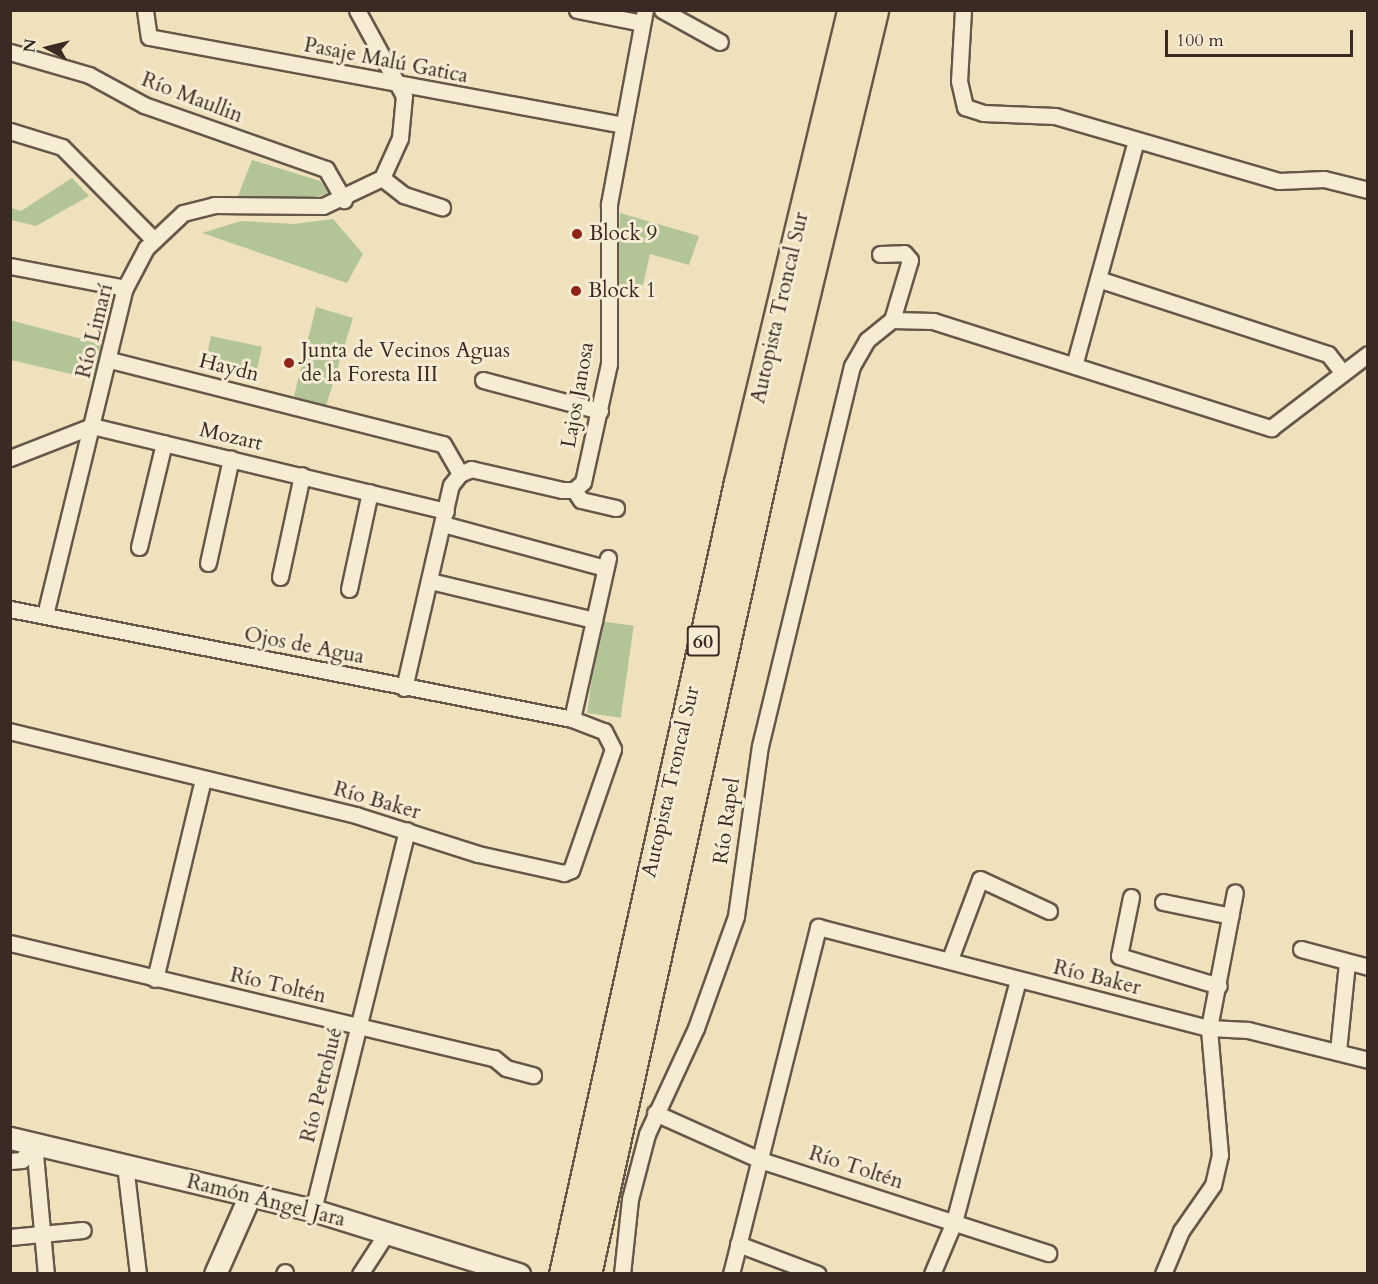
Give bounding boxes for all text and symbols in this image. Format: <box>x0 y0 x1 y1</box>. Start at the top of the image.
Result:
north arrow <box>18 18 78 78</box>
scale bar <box>1168 18 1356 56</box>
text: 100 m <box>1176 28 1224 53</box>
street label: Pasaje Malú Gatica <box>302 33 470 89</box>
text: N <box>18 38 42 54</box>
street label: Río Maullin <box>138 67 246 129</box>
street label: Autopista Troncal Sur <box>746 210 814 406</box>
place label: Block 9 <box>589 221 657 247</box>
marker: Block 9 <box>570 227 584 241</box>
place label: Block 1 <box>588 278 656 304</box>
street label: Río Limarí <box>71 281 119 381</box>
marker: Block 1 <box>569 284 583 298</box>
place label: Junta de Vecinos Aguas de la Foresta III <box>301 338 510 388</box>
street label: Lajos Janosa <box>556 340 600 450</box>
street label: Haydn <box>196 348 262 388</box>
marker: Junta de Vecinos Aguas de la Foresta III <box>282 356 296 370</box>
street label: Mozart <box>197 418 265 456</box>
street label: Ojos de Agua <box>242 622 366 670</box>
road number: 60 <box>686 624 720 658</box>
street label: Autopista Troncal Sur <box>637 684 705 880</box>
street label: Río Rapel <box>708 776 746 866</box>
street label: Río Baker <box>331 777 423 825</box>
street label: Río Baker <box>1051 955 1143 1001</box>
street label: Río Toltén <box>228 963 328 1009</box>
street label: Río Petrohué <box>296 1025 348 1145</box>
street label: Río Toltén <box>806 1141 906 1195</box>
street label: Ramón Ángel Jara <box>184 1169 348 1233</box>

